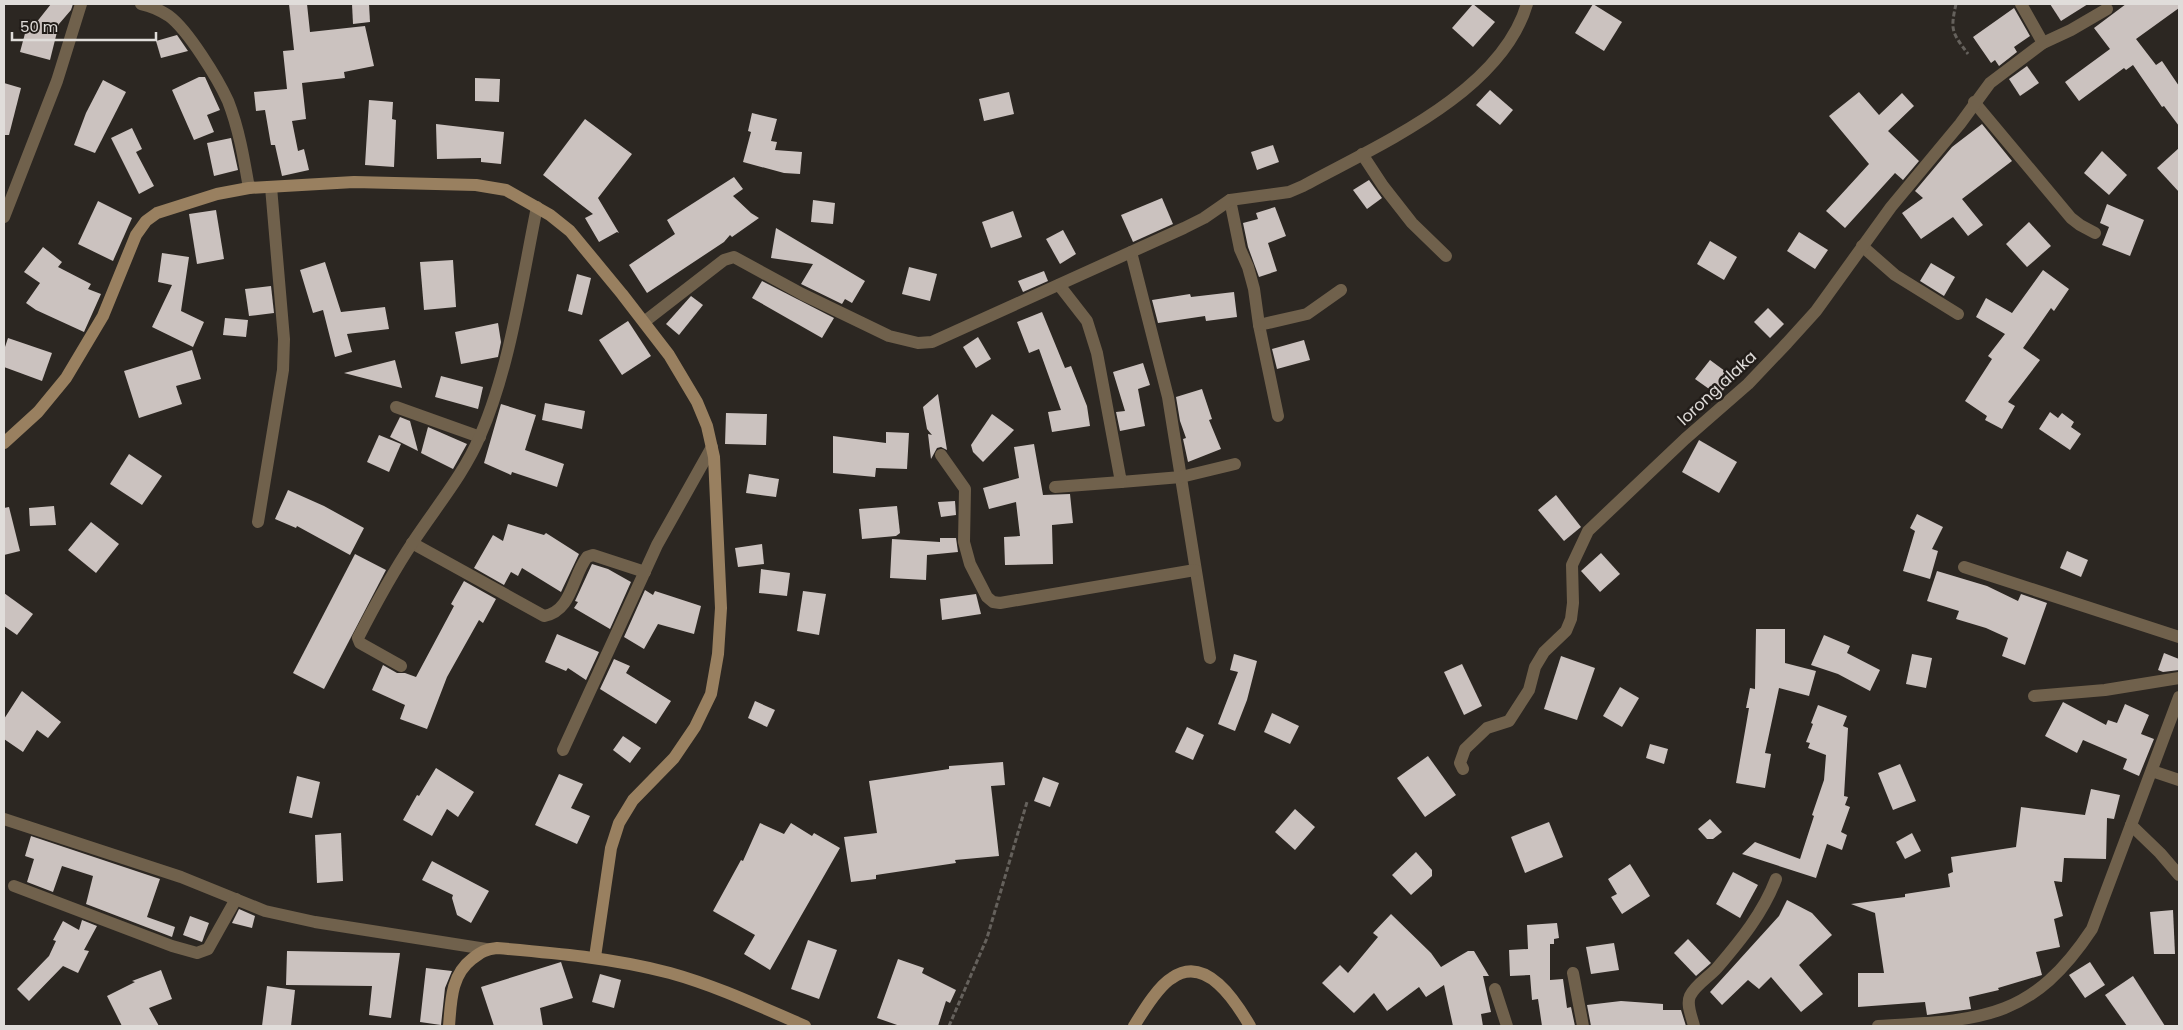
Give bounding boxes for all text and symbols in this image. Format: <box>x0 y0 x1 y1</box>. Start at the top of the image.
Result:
scale bar <box>12 10 156 42</box>
text: 50 m <box>20 16 58 37</box>
street label: lorong alaka <box>1672 345 1762 431</box>

